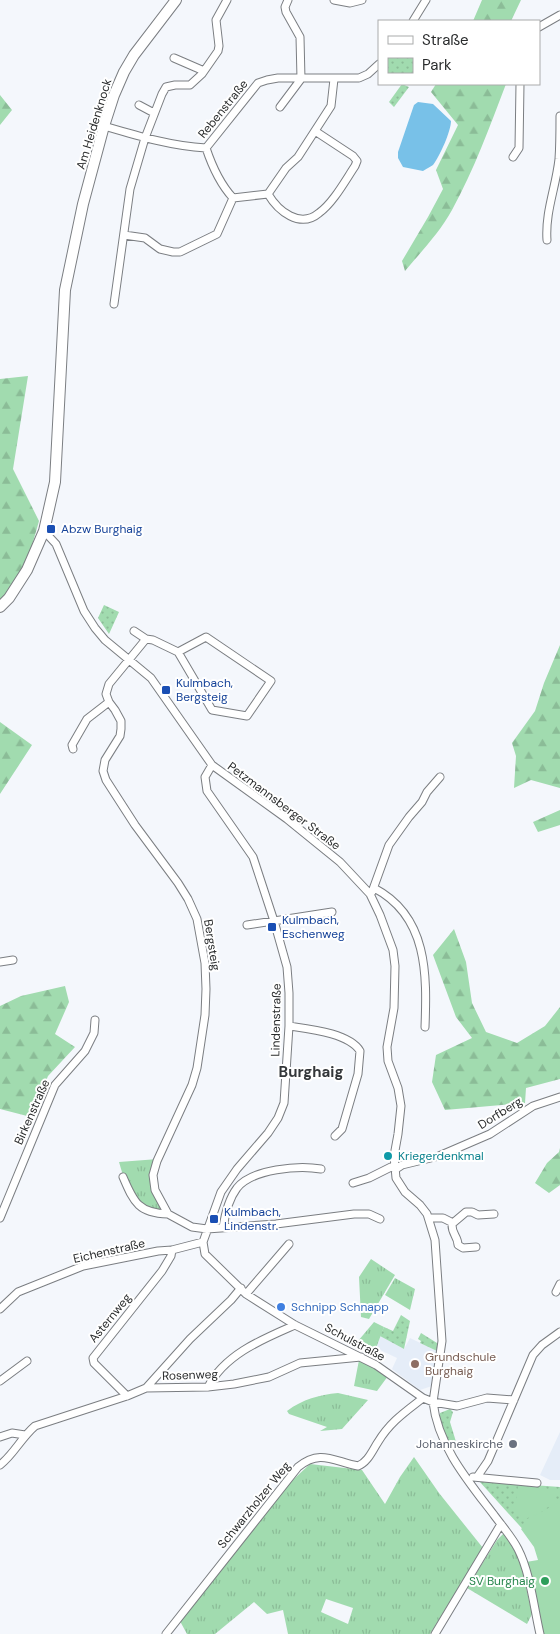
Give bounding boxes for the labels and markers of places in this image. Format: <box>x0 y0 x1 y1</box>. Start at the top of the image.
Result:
place label: Abzw Burghaig <box>61 521 143 537</box>
marker: Abzw Burghaig <box>45 523 57 535</box>
place label: Kulmbach, Bergsteig <box>176 675 233 705</box>
marker: Kulmbach, Bergsteig <box>160 684 172 696</box>
place label: Kulmbach, Eschenweg <box>282 912 345 942</box>
marker: Kulmbach, Eschenweg <box>266 921 278 933</box>
place label: Kriegerdenkmal <box>398 1148 484 1164</box>
marker: Kriegerdenkmal <box>382 1150 394 1162</box>
place label: Kulmbach, Lindenstr. <box>224 1204 281 1234</box>
marker: Kulmbach, Lindenstr. <box>208 1213 220 1225</box>
place label: Schnipp Schnapp <box>291 1299 389 1315</box>
marker: Schnipp Schnapp <box>275 1301 287 1313</box>
place label: Grundschule Burghaig <box>425 1349 496 1379</box>
marker: Grundschule Burghaig <box>409 1358 421 1370</box>
place label: Johanneskirche <box>416 1436 503 1452</box>
marker: Johanneskirche <box>507 1438 519 1450</box>
place label: SV Burghaig <box>469 1573 535 1589</box>
marker: SV Burghaig <box>539 1575 551 1587</box>

